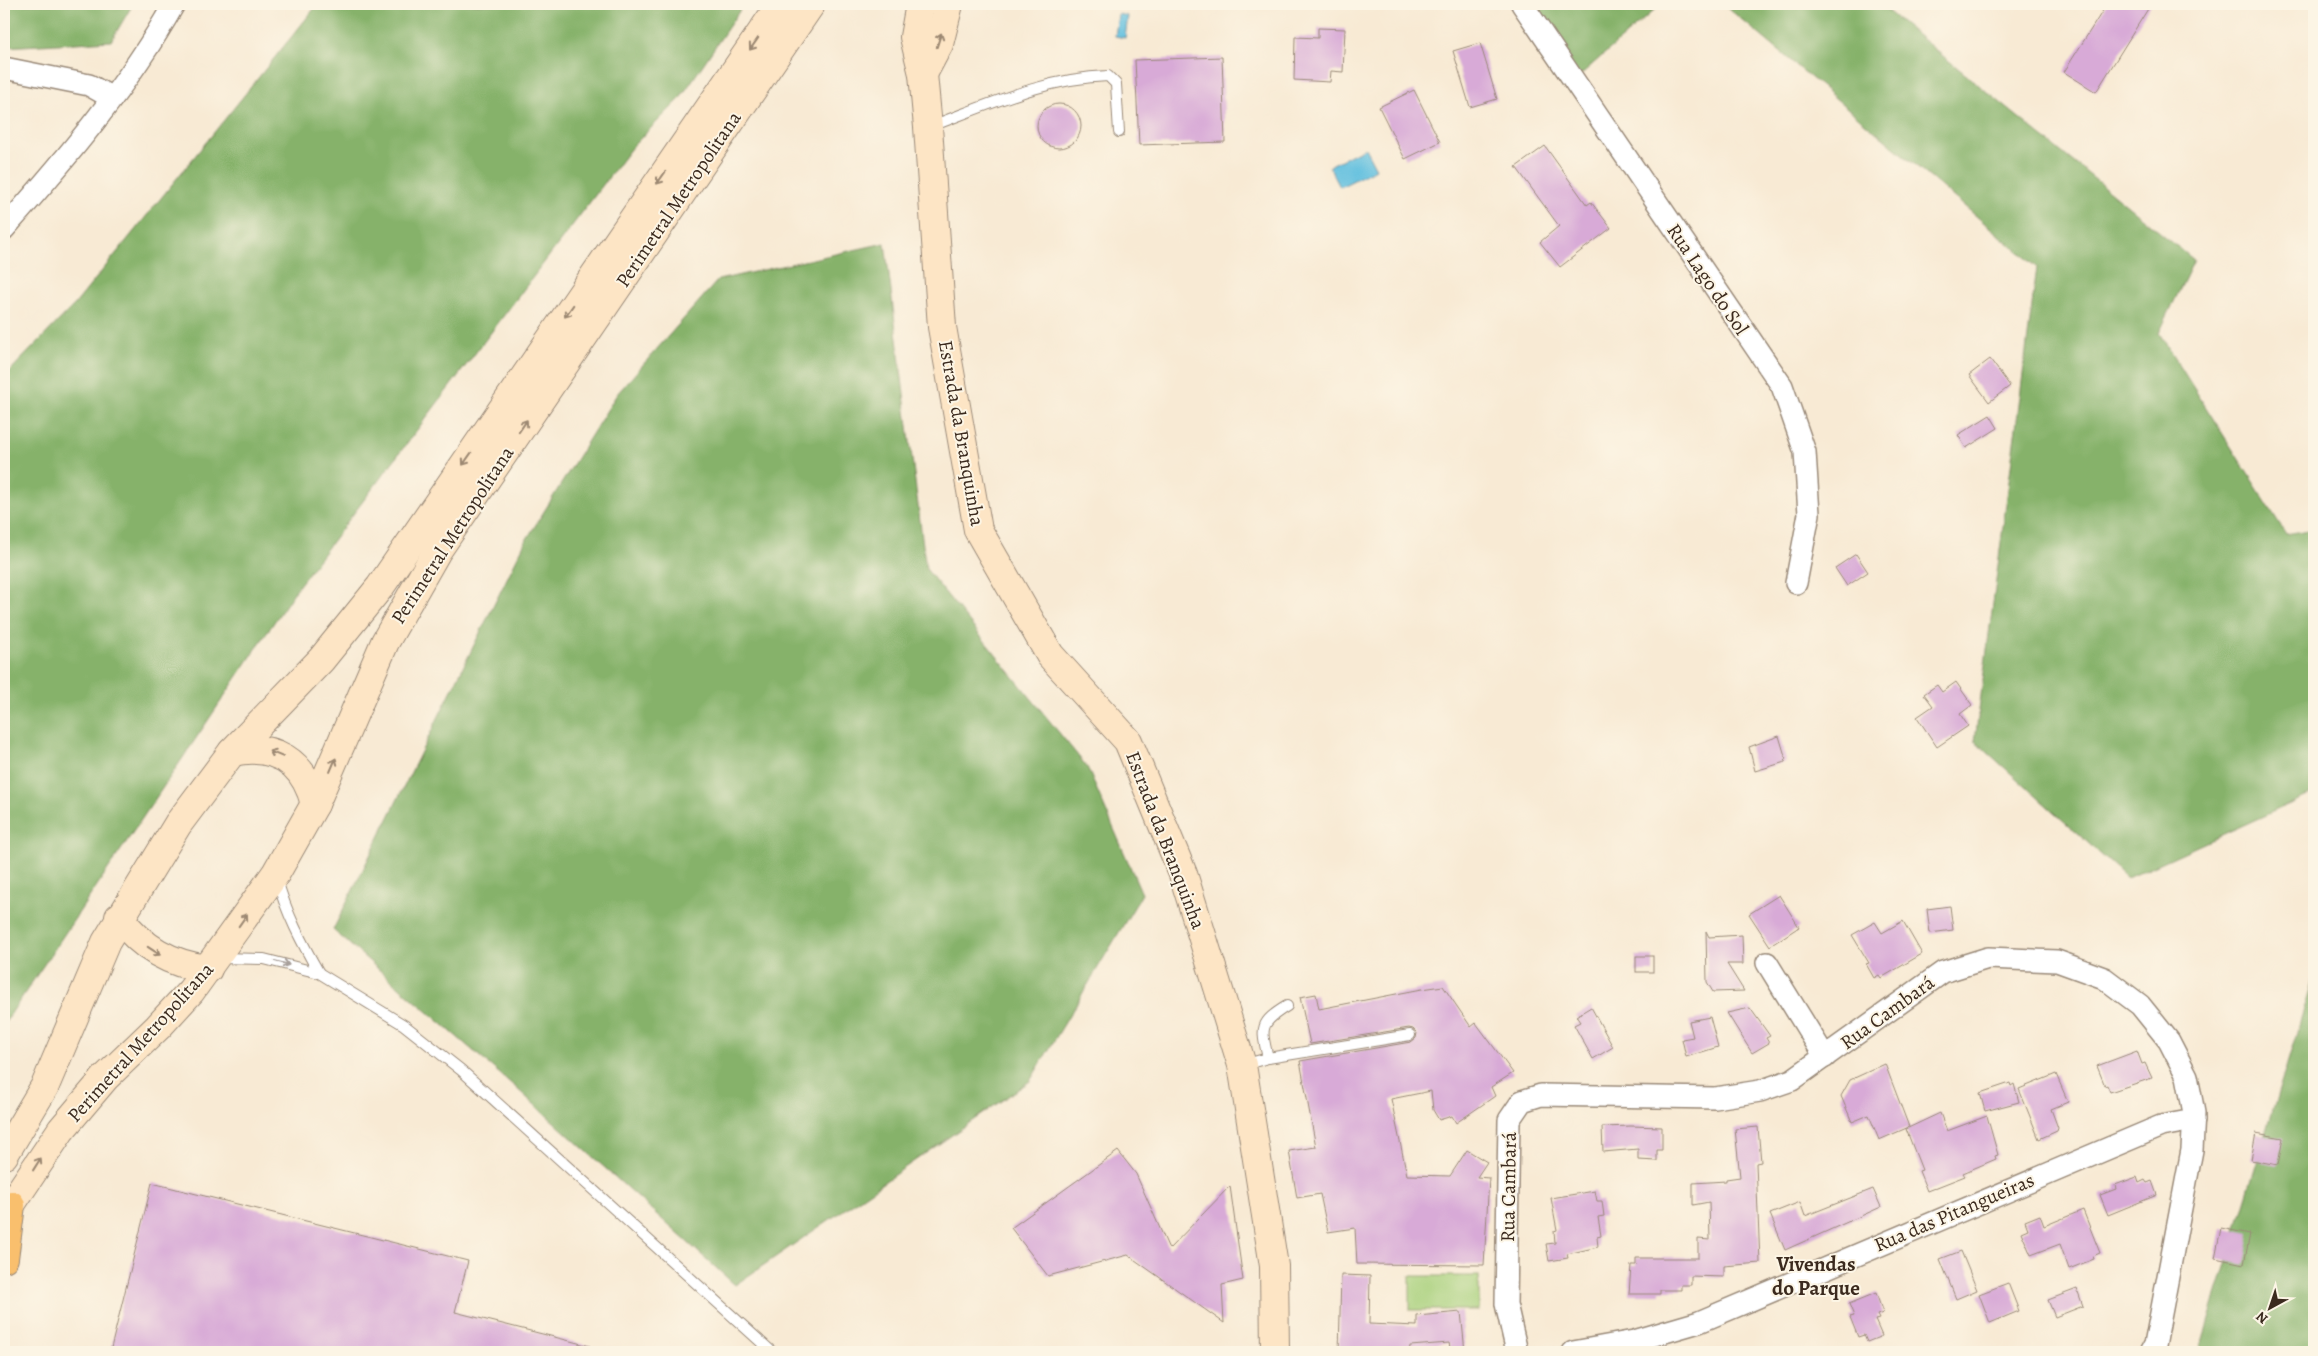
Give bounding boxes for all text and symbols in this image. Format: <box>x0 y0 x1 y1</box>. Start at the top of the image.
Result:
one-way arrow <box>935 33 944 48</box>
one-way arrow <box>749 37 759 51</box>
street label: Perimetral Metropolitana <box>609 105 748 293</box>
one-way arrow <box>656 170 666 184</box>
street label: Rua Lago do Sol <box>1660 218 1755 340</box>
one-way arrow <box>564 304 574 318</box>
street label: Estrada da Branquinha <box>932 338 991 529</box>
one-way arrow <box>518 419 528 433</box>
street label: Perimetral Metropolitana <box>385 441 520 629</box>
one-way arrow <box>462 452 472 466</box>
street label: Estrada da Branquinha <box>1119 747 1212 934</box>
one-way arrow <box>269 749 284 759</box>
one-way arrow <box>328 758 338 773</box>
one-way arrow <box>238 913 248 927</box>
one-way arrow <box>146 946 160 956</box>
street label: Perimetral Metropolitana <box>61 956 220 1128</box>
one-way arrow <box>273 959 289 968</box>
street label: Rua Cambará <box>1835 969 1940 1056</box>
street label: Rua Cambará <box>1494 1131 1523 1242</box>
one-way arrow <box>32 1157 42 1171</box>
street label: Rua das Pitangueiras <box>1870 1167 2038 1258</box>
district label: Vivendas do Parque <box>1772 1250 1860 1302</box>
north arrow <box>2246 1284 2296 1334</box>
text: N <box>2252 1307 2272 1328</box>

